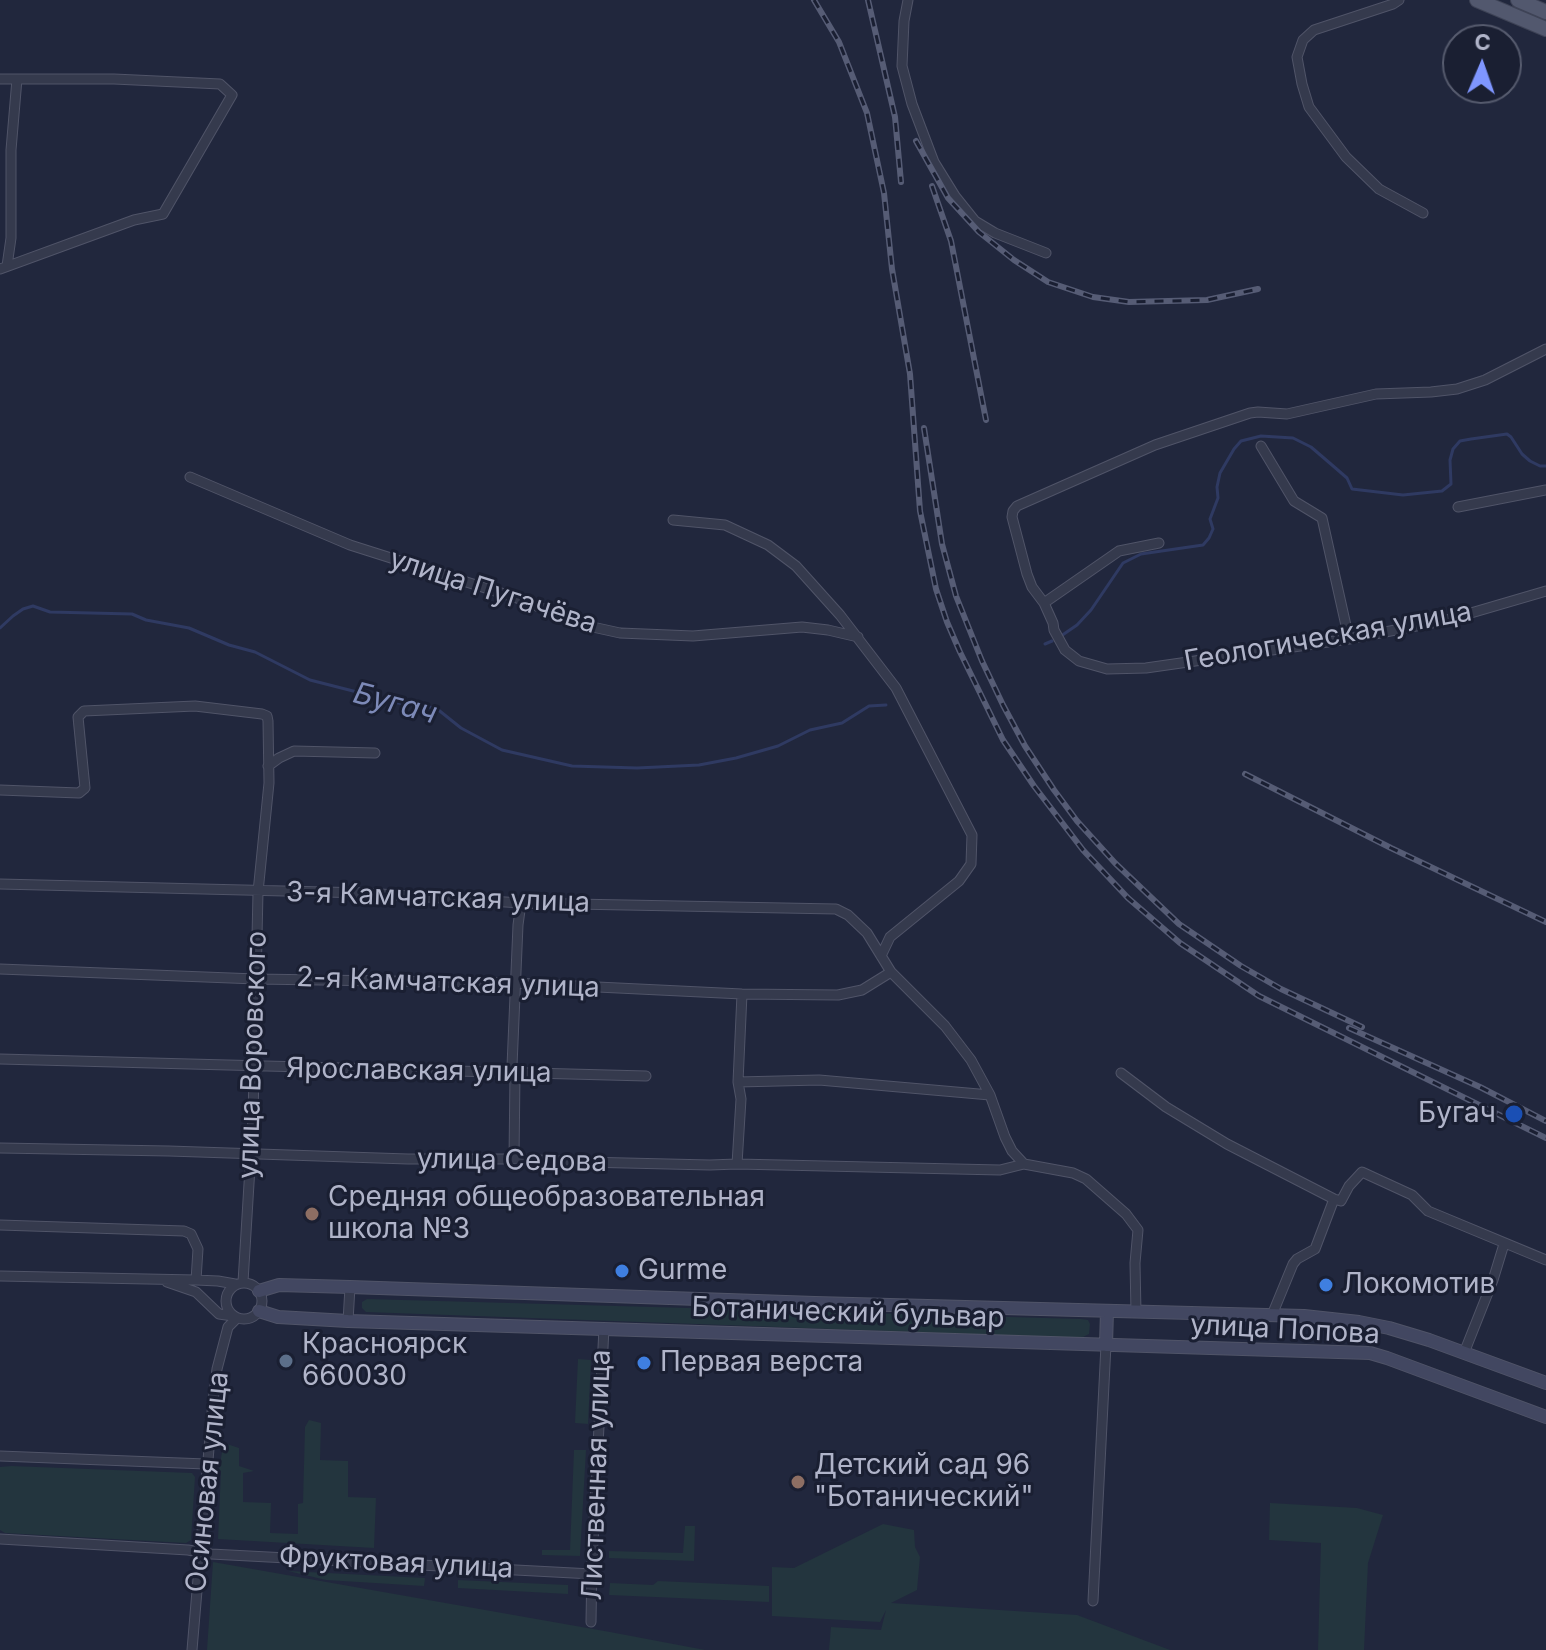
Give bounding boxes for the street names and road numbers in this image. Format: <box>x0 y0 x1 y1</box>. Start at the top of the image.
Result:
street label: улица Пугачёва <box>385 543 601 641</box>
street label: Геологическая улица <box>1182 595 1474 679</box>
street label: 3-я Камчатская улица <box>286 876 590 920</box>
street label: улица Воровского <box>232 930 274 1180</box>
street label: 2-я Камчатская улица <box>296 961 600 1005</box>
street label: Ярославская улица <box>286 1052 552 1090</box>
street label: улица Седова <box>417 1143 607 1179</box>
street label: Ботанический бульвар <box>691 1291 1005 1335</box>
street label: улица Попова <box>1189 1308 1381 1352</box>
street label: Лиственная улица <box>576 1349 618 1601</box>
street label: Осиновая улица <box>180 1370 236 1594</box>
street label: Фруктовая улица <box>278 1540 514 1586</box>

